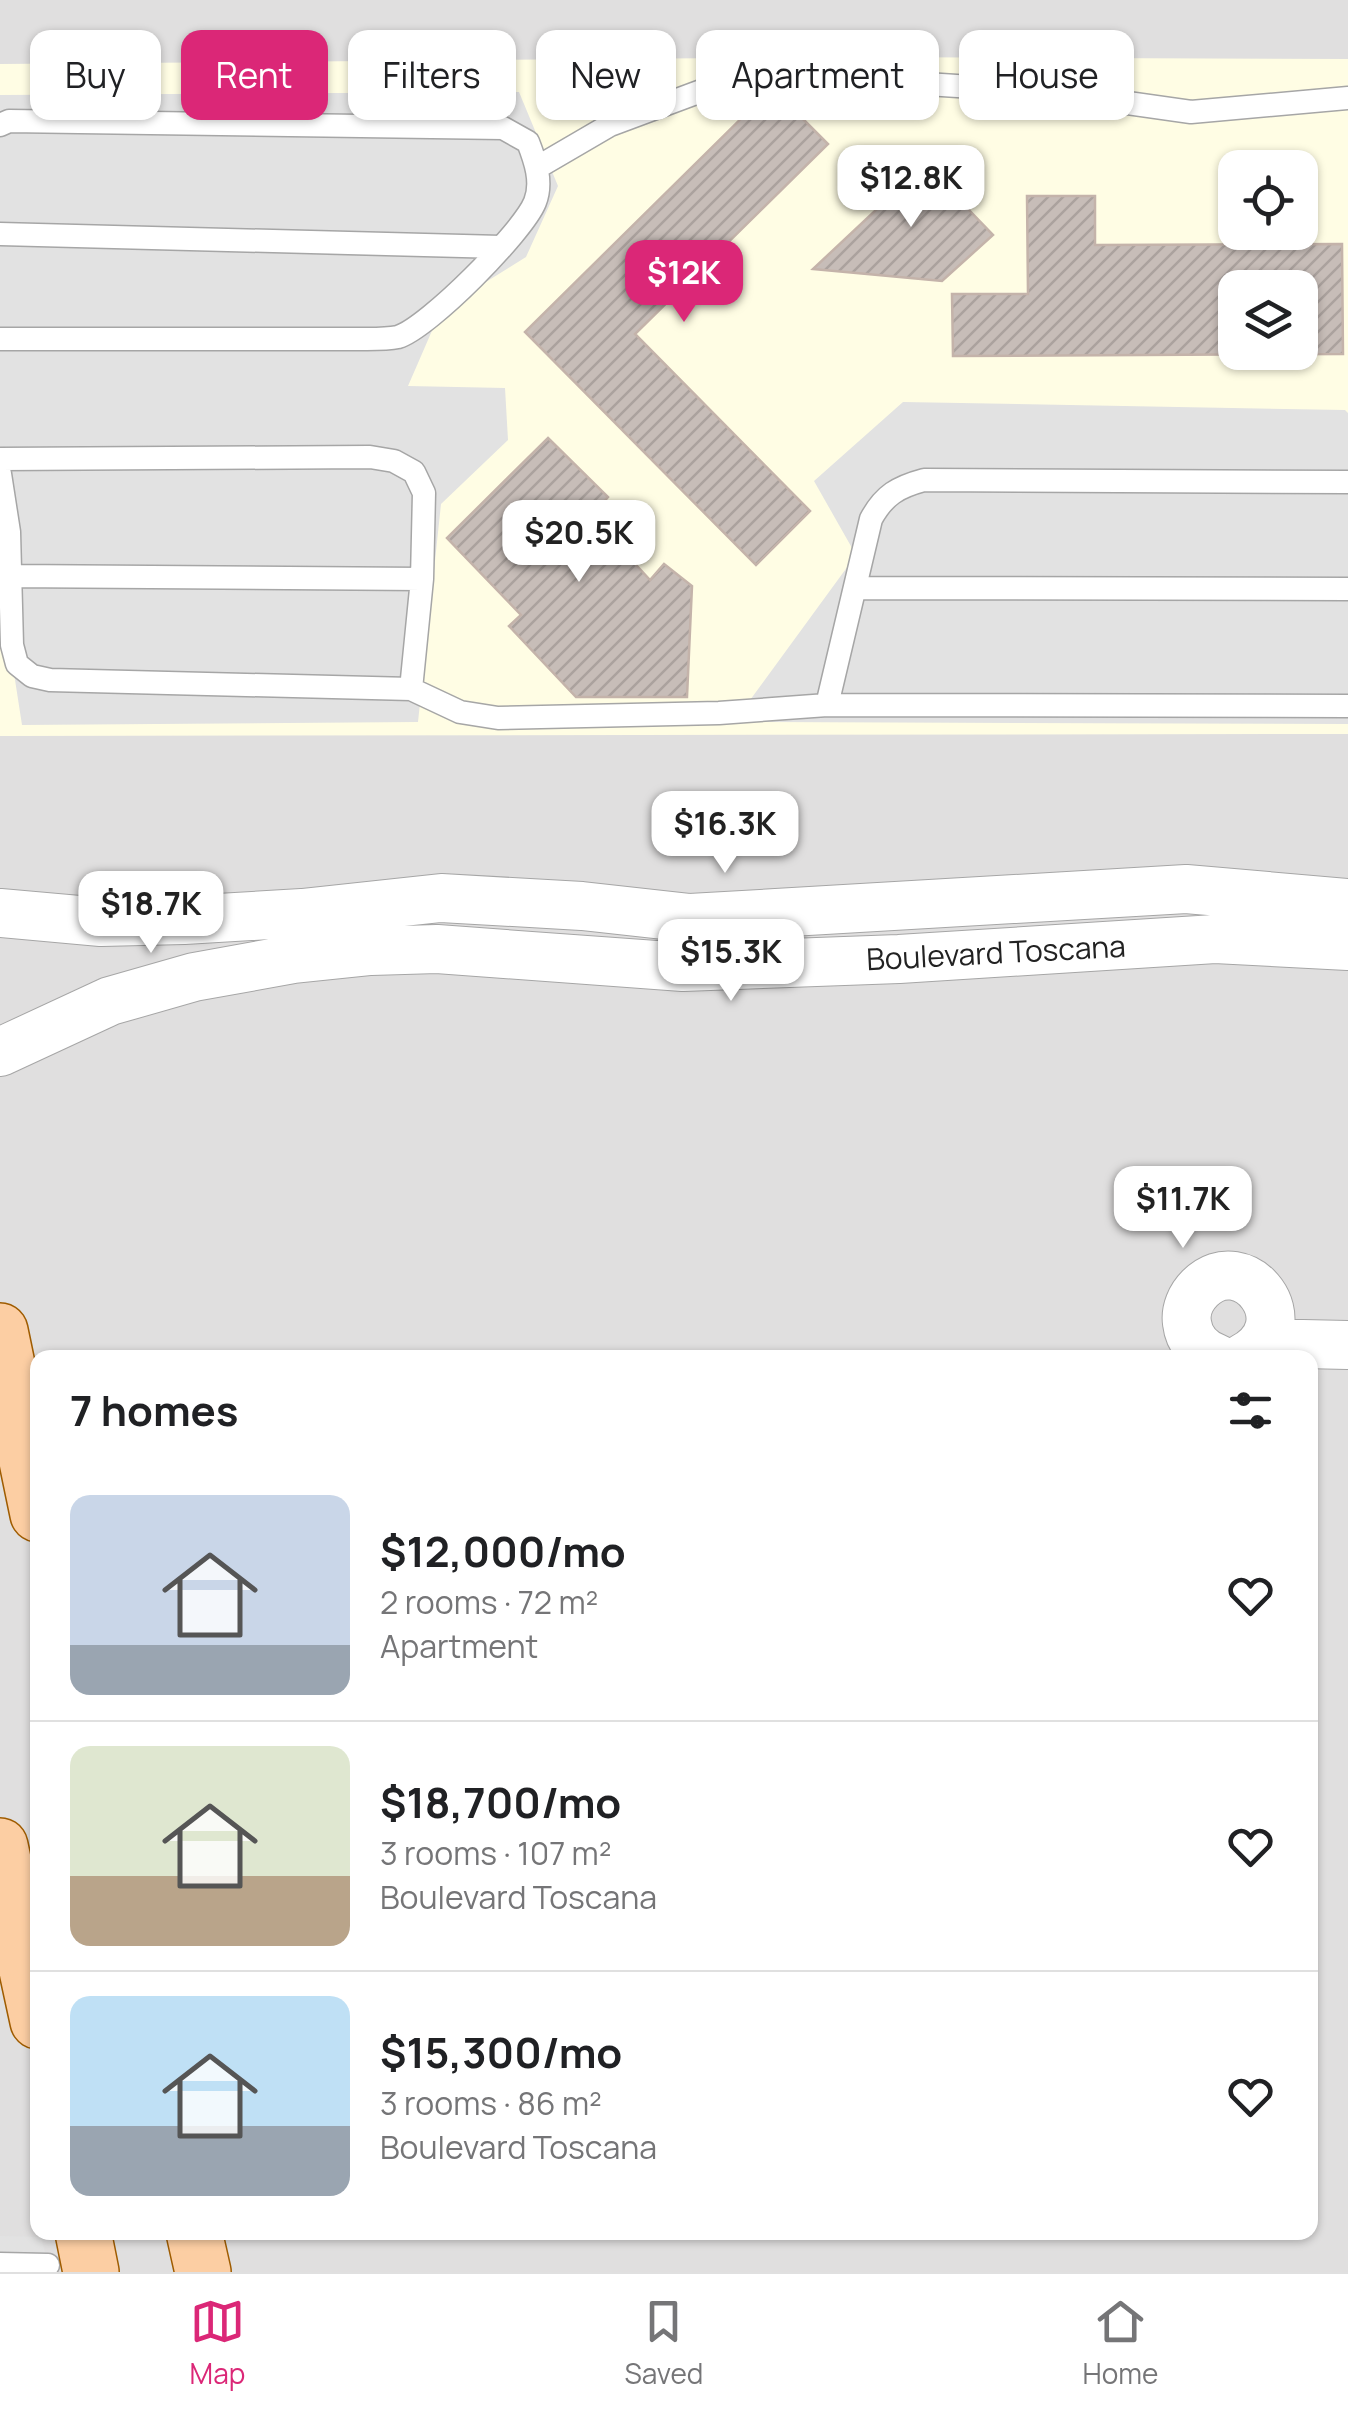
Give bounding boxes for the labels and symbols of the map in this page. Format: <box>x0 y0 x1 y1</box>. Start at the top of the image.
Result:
pin: $12.8K <box>830 145 992 230</box>
pin: $12K <box>625 240 743 325</box>
pin: $20.5K <box>498 500 660 585</box>
pin: $16.3K <box>644 791 806 876</box>
pin: $18.7K <box>70 871 232 956</box>
pin: $15.3K <box>650 919 812 1004</box>
street label: Boulevard Toscana <box>865 925 1127 979</box>
pin: $11.7K <box>1102 1166 1264 1251</box>

